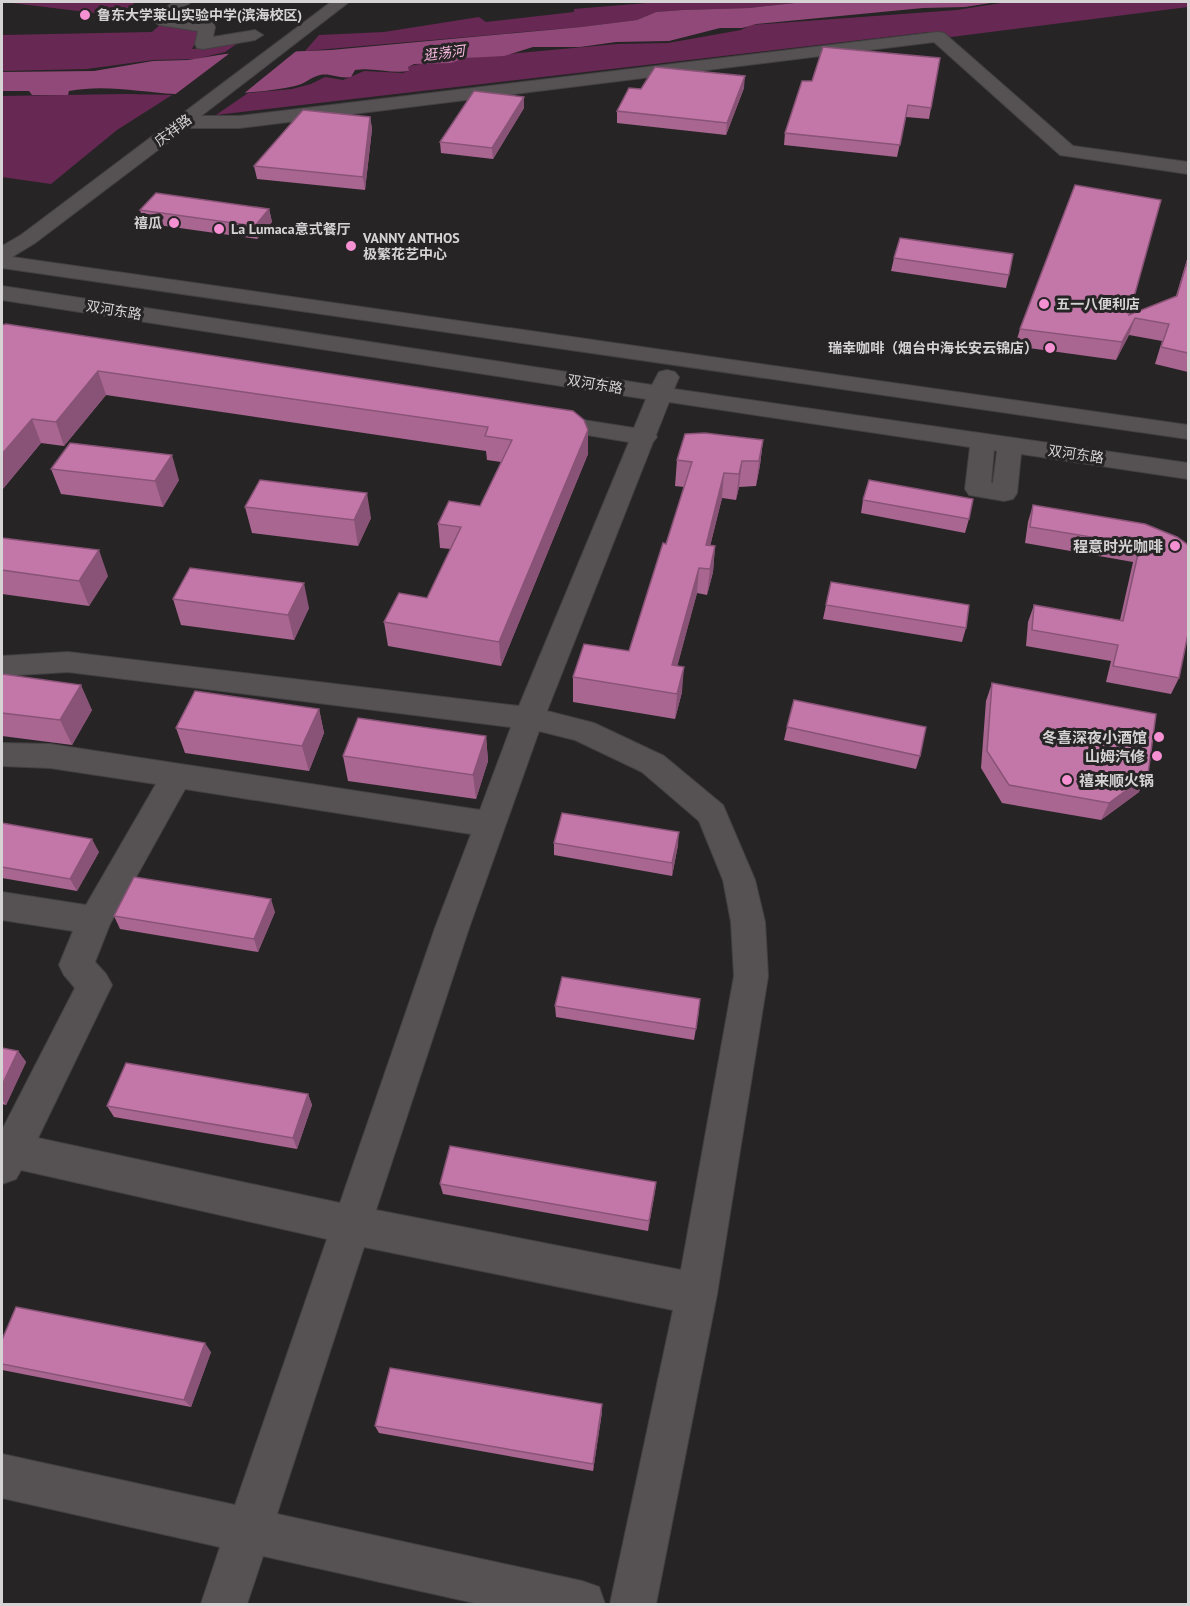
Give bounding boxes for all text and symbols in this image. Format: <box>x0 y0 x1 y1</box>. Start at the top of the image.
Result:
place label: 鲁东大学莱山实验中学(滨海校区) <box>97 6 302 24</box>
marker: 鲁东大学莱山实验中学(滨海校区) <box>78 8 92 22</box>
water label: 逛荡河 <box>422 41 469 64</box>
street label: 庆祥路 <box>151 110 195 150</box>
place label: 禧瓜 <box>134 214 162 232</box>
marker: 禧瓜 <box>167 216 181 230</box>
place label: La Lumaca意式餐厅 <box>231 220 351 238</box>
marker: La Lumaca意式餐厅 <box>212 222 226 236</box>
place label: VANNY ANTHOS 极繁花艺中心 <box>362 229 460 263</box>
marker: VANNY ANTHOS 极繁花艺中心 <box>344 239 358 253</box>
place label: 五一八便利店 <box>1056 295 1140 313</box>
street label: 双河东路 <box>85 297 143 323</box>
marker: 五一八便利店 <box>1037 297 1051 311</box>
place label: 瑞幸咖啡（烟台中海长安云锦店） <box>828 339 1038 357</box>
marker: 瑞幸咖啡（烟台中海长安云锦店） <box>1043 341 1057 355</box>
street label: 双河东路 <box>566 371 624 397</box>
street label: 双河东路 <box>1047 441 1105 467</box>
place label: 程意时光咖啡 <box>1073 537 1163 556</box>
marker: 程意时光咖啡 <box>1168 539 1182 553</box>
place label: 冬喜深夜小酒馆 <box>1042 728 1147 747</box>
marker: 冬喜深夜小酒馆 <box>1152 730 1166 744</box>
place label: 山姆汽修 <box>1085 747 1145 766</box>
marker: 山姆汽修 <box>1150 749 1164 763</box>
place label: 禧来顺火锅 <box>1079 771 1154 790</box>
marker: 禧来顺火锅 <box>1060 773 1074 787</box>

